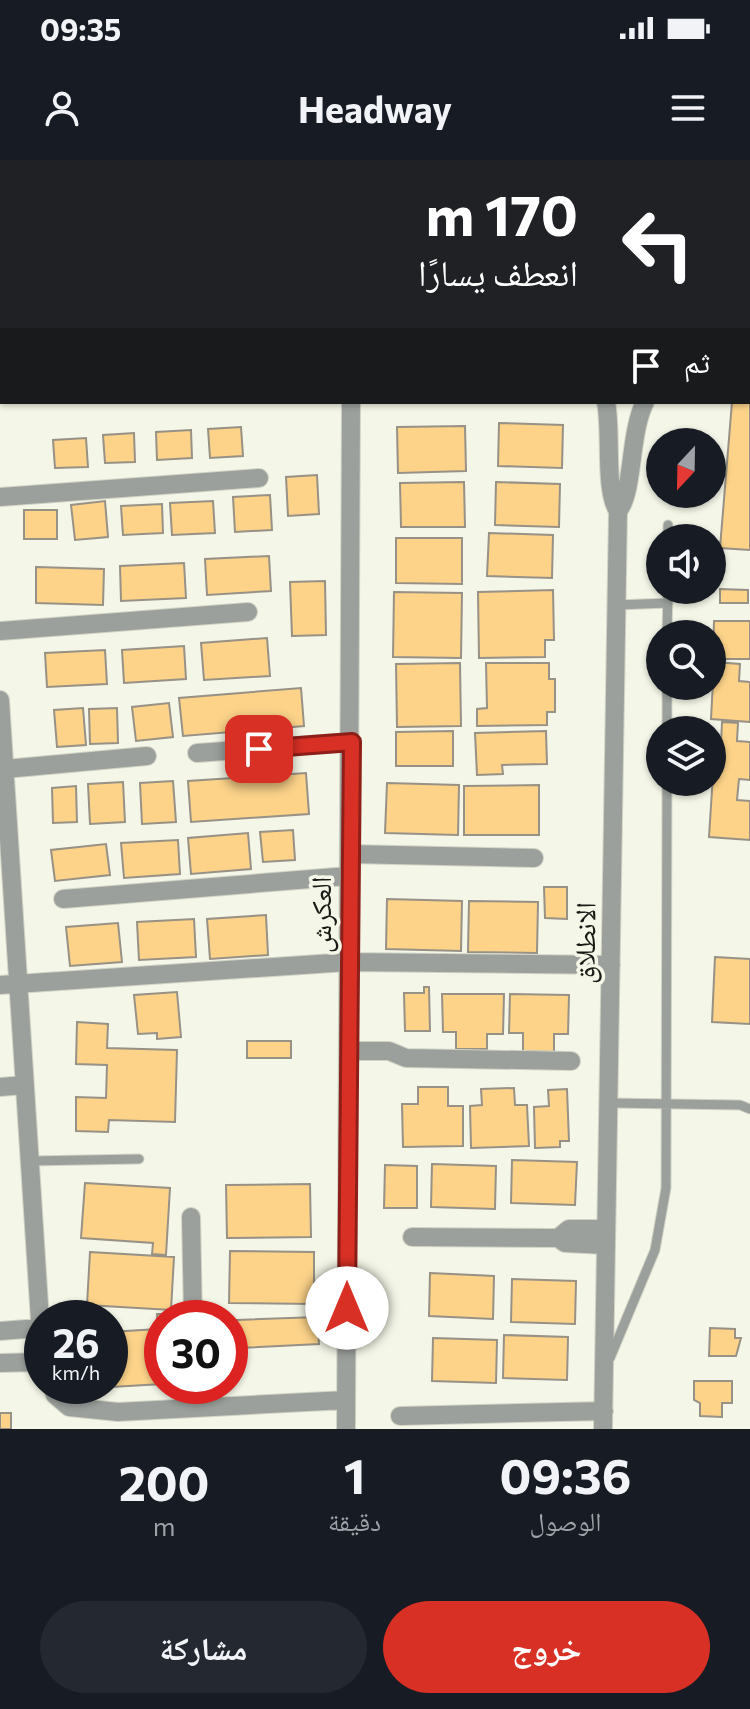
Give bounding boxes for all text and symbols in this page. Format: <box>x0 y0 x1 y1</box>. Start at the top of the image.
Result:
text: 09:35 <box>40 10 121 47</box>
icon: person <box>40 86 84 130</box>
text: Headway <box>298 86 452 130</box>
icon: menu <box>666 86 710 130</box>
text: 170 m <box>425 179 578 248</box>
icon: left <box>606 192 710 296</box>
text: انعطف يسارًا <box>418 249 578 293</box>
text: ثم <box>684 342 710 379</box>
icon: arrive <box>624 344 668 388</box>
north arrow <box>646 428 726 508</box>
map controls <box>646 428 726 796</box>
button: sound <box>646 524 726 604</box>
button: search <box>646 620 726 700</box>
pin <box>225 715 293 783</box>
button: layers <box>646 716 726 796</box>
icon: arrive <box>237 727 281 771</box>
street label: العكرش <box>303 877 339 953</box>
street label: الانطلاق <box>566 902 604 984</box>
position arrow <box>305 1266 389 1350</box>
speed limit sign: 30 <box>144 1300 248 1404</box>
text: 26 <box>52 1317 100 1366</box>
text: km/h <box>52 1360 100 1384</box>
text: 1 <box>344 1445 365 1504</box>
text: 09:36 <box>500 1445 631 1504</box>
text: 200 <box>119 1452 209 1511</box>
text: دقيقة <box>328 1505 381 1536</box>
text: الوصول <box>530 1505 601 1536</box>
text: m <box>153 1510 175 1541</box>
button: مشاركة <box>40 1601 367 1693</box>
button: خروج <box>383 1601 710 1693</box>

